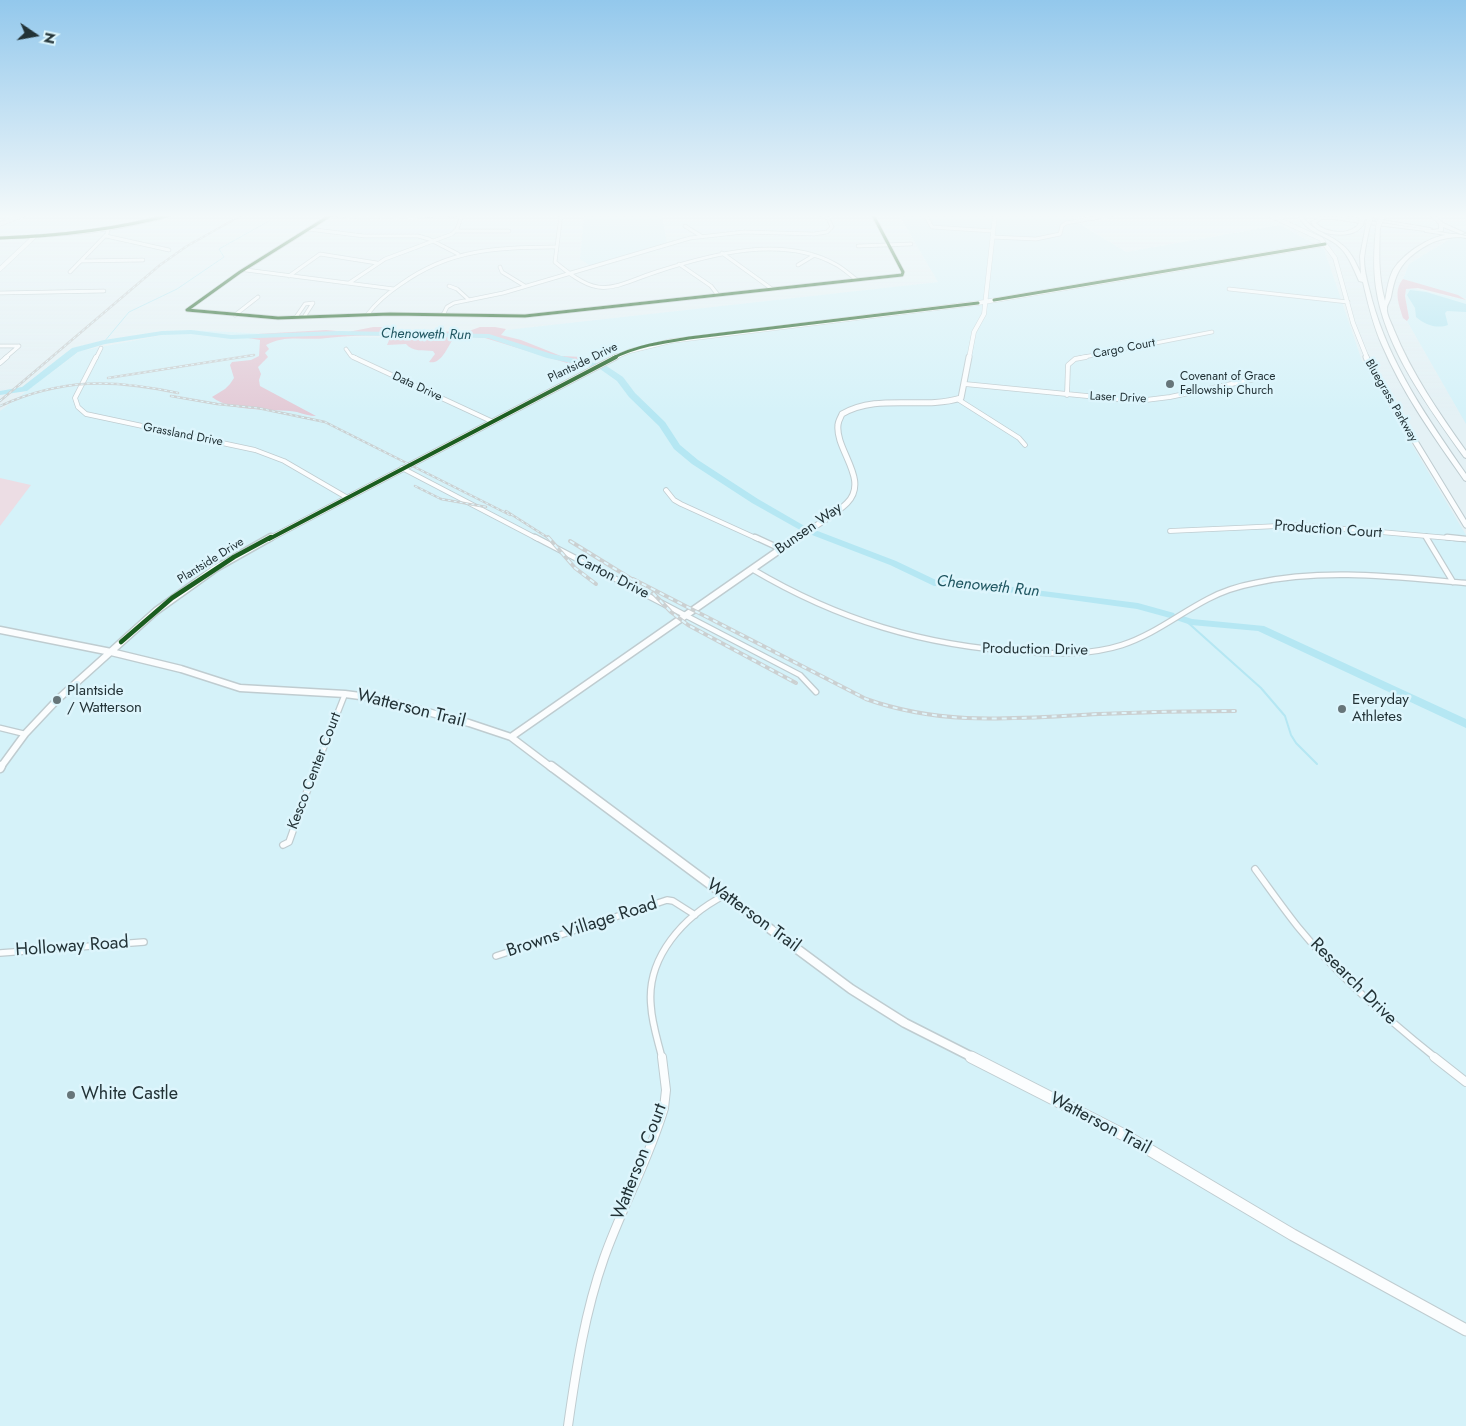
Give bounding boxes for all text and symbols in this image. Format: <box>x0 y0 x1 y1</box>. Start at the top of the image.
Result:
north arrow <box>10 10 60 60</box>
text: N <box>39 31 61 46</box>
water label: Chenoweth Run <box>381 326 471 344</box>
street label: Cargo Court <box>1092 336 1156 362</box>
street label: Plantside Drive <box>546 340 620 386</box>
street label: Bluegrass Parkway <box>1362 357 1420 445</box>
street label: Data Drive <box>390 369 444 405</box>
place label: Covenant of Grace Fellowship Church <box>1180 370 1275 398</box>
marker: Covenant of Grace Fellowship Church <box>1164 378 1176 390</box>
street label: Laser Drive <box>1089 389 1147 407</box>
street label: Grassland Drive <box>142 420 224 450</box>
street label: Bunsen Way <box>772 499 846 559</box>
street label: Production Court <box>1274 517 1382 543</box>
street label: Plantside Drive <box>175 535 247 587</box>
street label: Carton Drive <box>572 551 652 603</box>
water label: Chenoweth Run <box>936 572 1040 602</box>
street label: Production Drive <box>982 640 1088 660</box>
place label: Plantside / Watterson <box>67 682 142 717</box>
street label: Watterson Trail <box>354 685 468 733</box>
place label: Everyday Athletes <box>1352 691 1409 726</box>
marker: Plantside / Watterson <box>51 694 63 706</box>
marker: Everyday Athletes <box>1336 703 1348 715</box>
street label: Kesco Center Court <box>284 710 346 832</box>
street label: Watterson Trail <box>702 875 804 957</box>
street label: Browns Village Road <box>504 893 660 963</box>
street label: Holloway Road <box>15 932 129 962</box>
street label: Research Drive <box>1305 934 1401 1030</box>
place label: White Castle <box>81 1084 178 1106</box>
street label: Watterson Trail <box>1046 1088 1154 1160</box>
marker: White Castle <box>65 1089 77 1101</box>
street label: Watterson Court <box>608 1101 672 1223</box>

